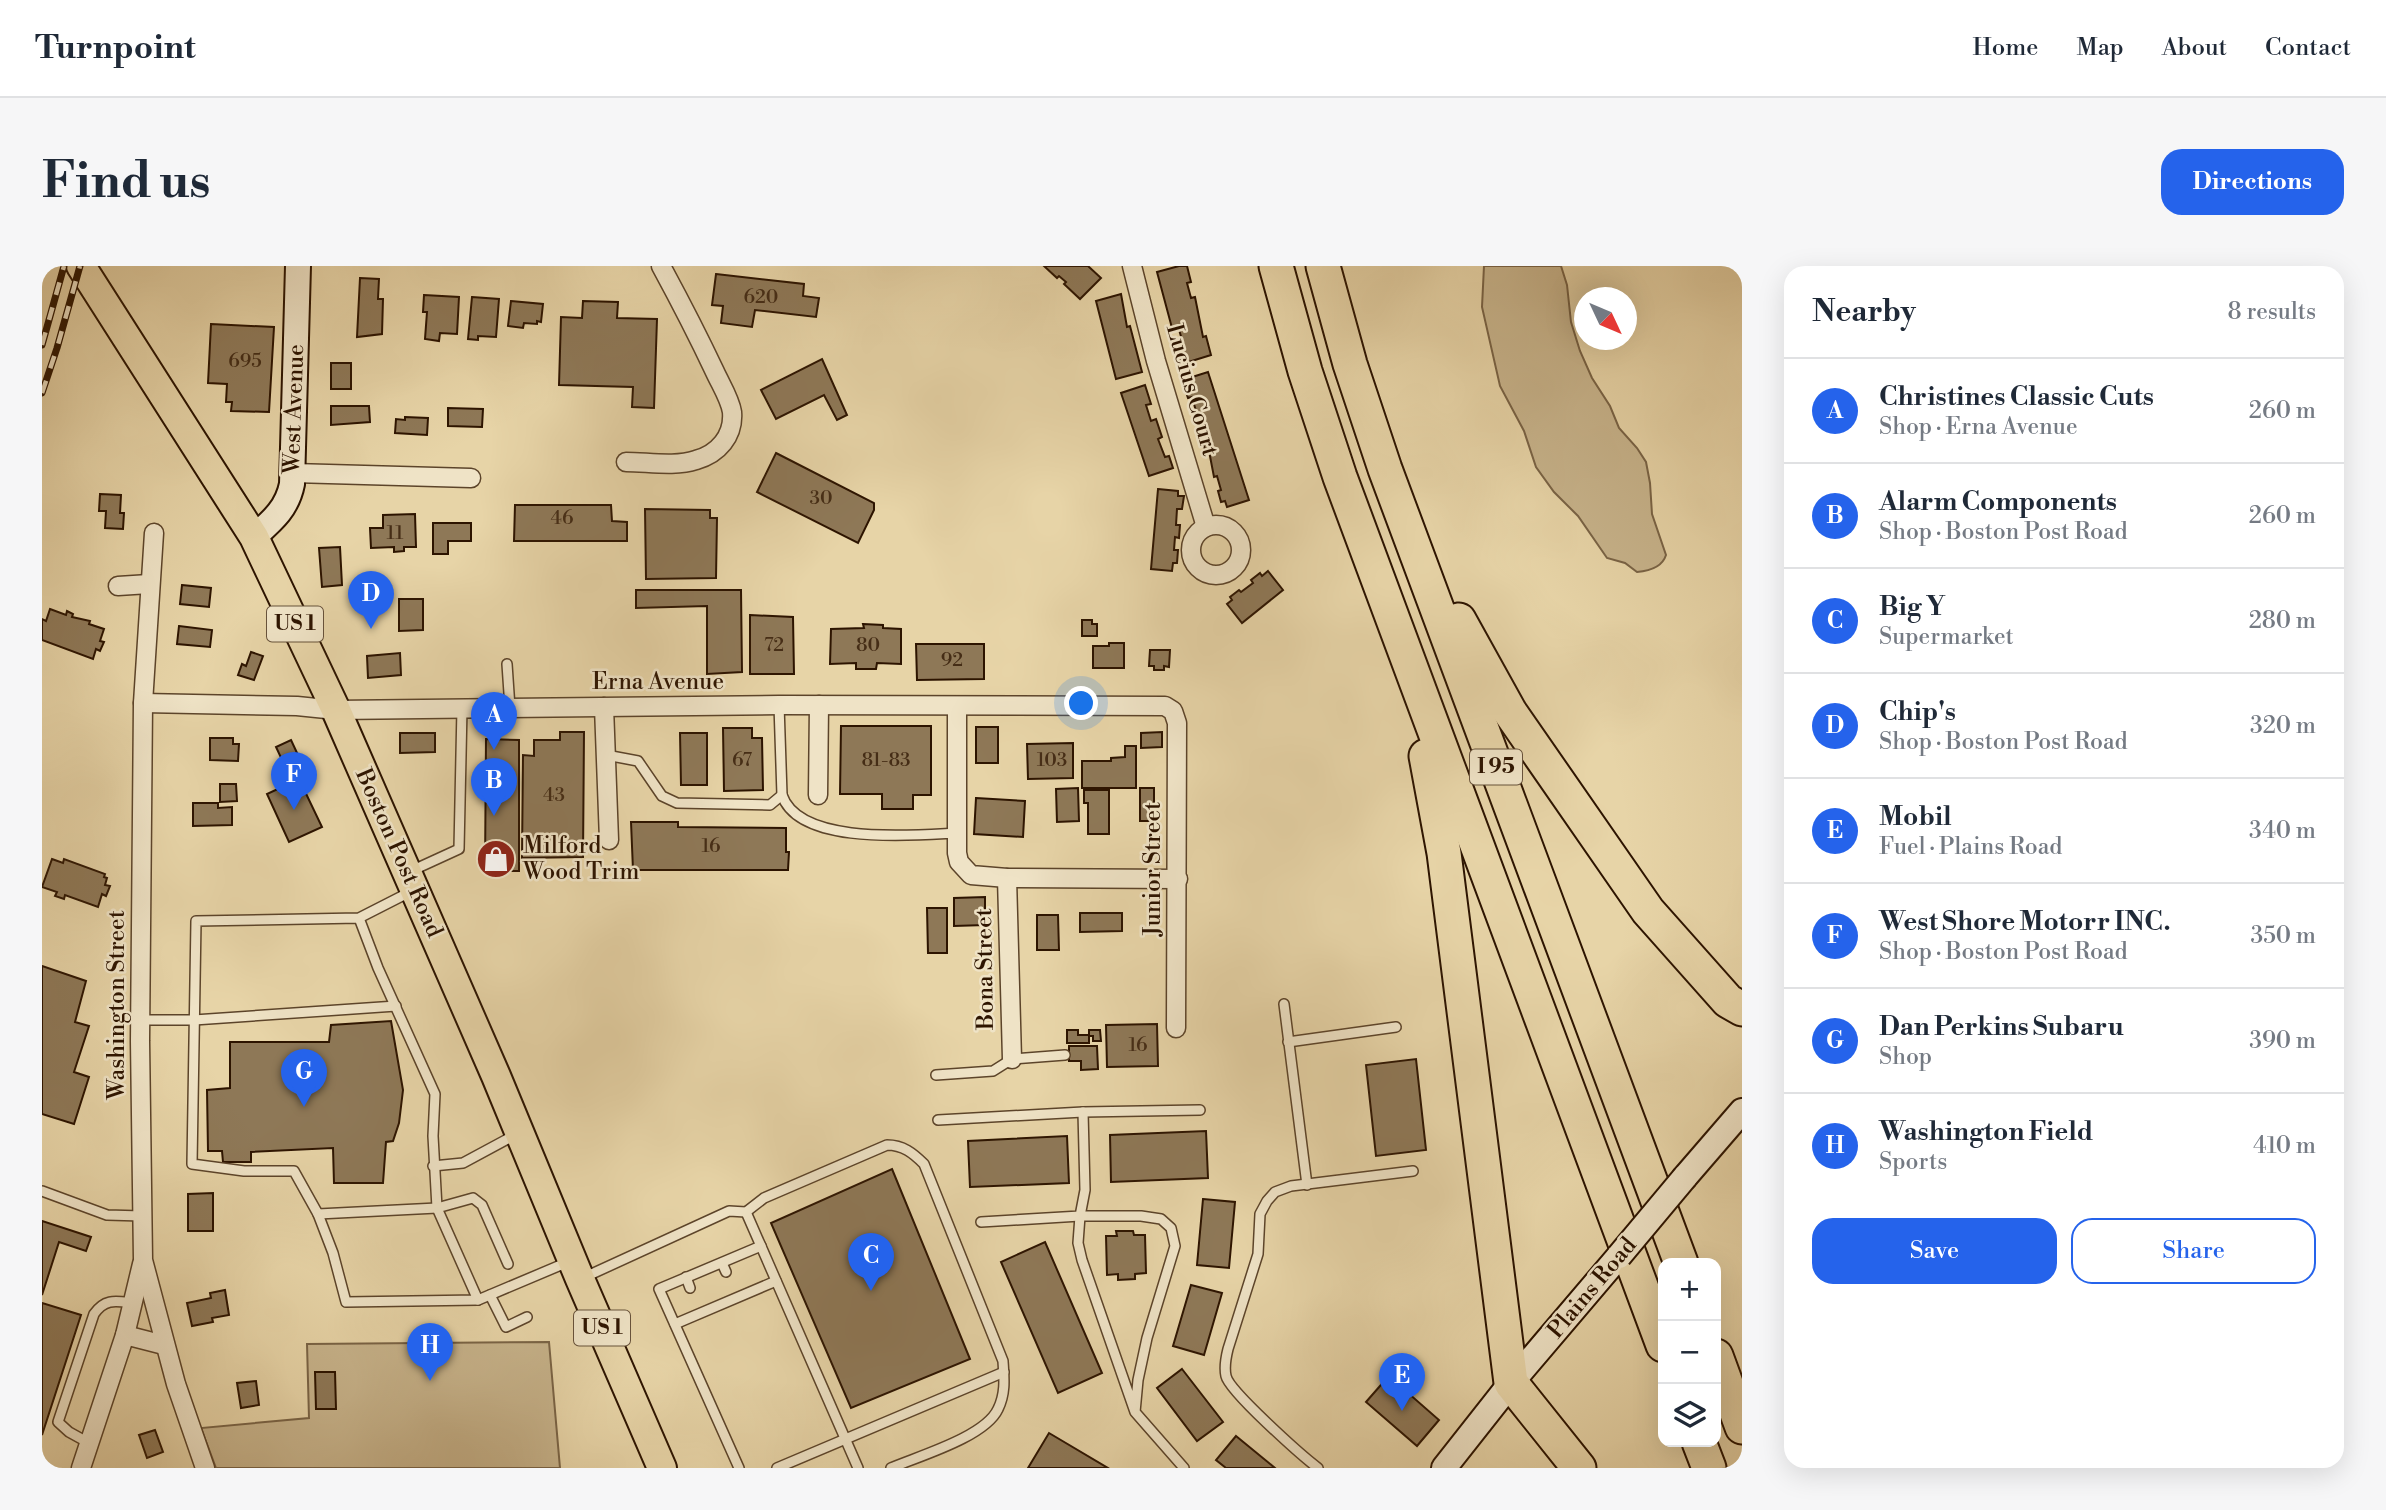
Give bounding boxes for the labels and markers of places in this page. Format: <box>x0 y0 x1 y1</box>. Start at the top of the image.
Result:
pin: D <box>348 571 394 629</box>
pin: A <box>471 692 517 750</box>
pin: F <box>271 752 317 810</box>
pin: B <box>471 758 517 816</box>
place label: Milford Wood Trim <box>522 832 639 886</box>
shop icon: Milford Wood Trim <box>475 838 517 880</box>
pin: G <box>281 1049 327 1107</box>
pin: C <box>848 1233 894 1291</box>
pin: H <box>407 1323 453 1381</box>
pin: E <box>1379 1353 1425 1411</box>

